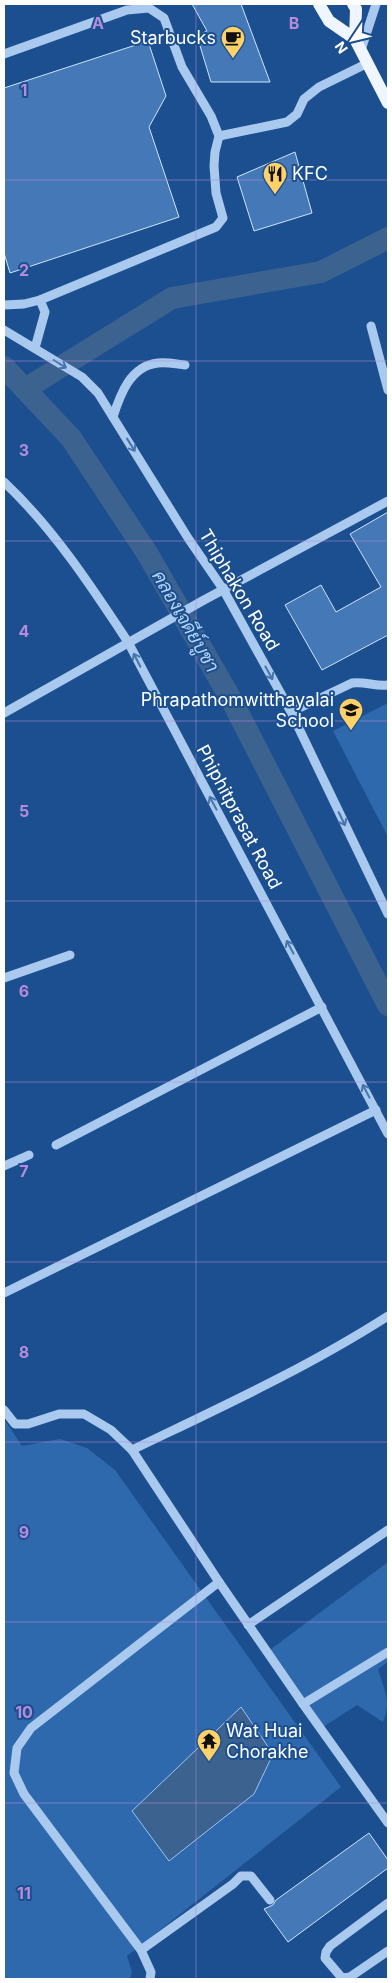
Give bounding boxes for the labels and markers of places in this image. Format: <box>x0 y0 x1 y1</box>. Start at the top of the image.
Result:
cafe icon: Starbucks <box>220 25 246 59</box>
place label: Starbucks <box>130 27 216 48</box>
restaurant icon: KFC <box>262 161 288 195</box>
place label: KFC <box>292 163 328 184</box>
place label: Phrapathomwitthayalai School <box>141 689 334 731</box>
school or university icon: Phrapathomwitthayalai School <box>338 697 364 731</box>
place label: Wat Huai Chorakhe <box>226 1720 309 1762</box>
temple icon: Wat Huai Chorakhe <box>196 1728 222 1762</box>

